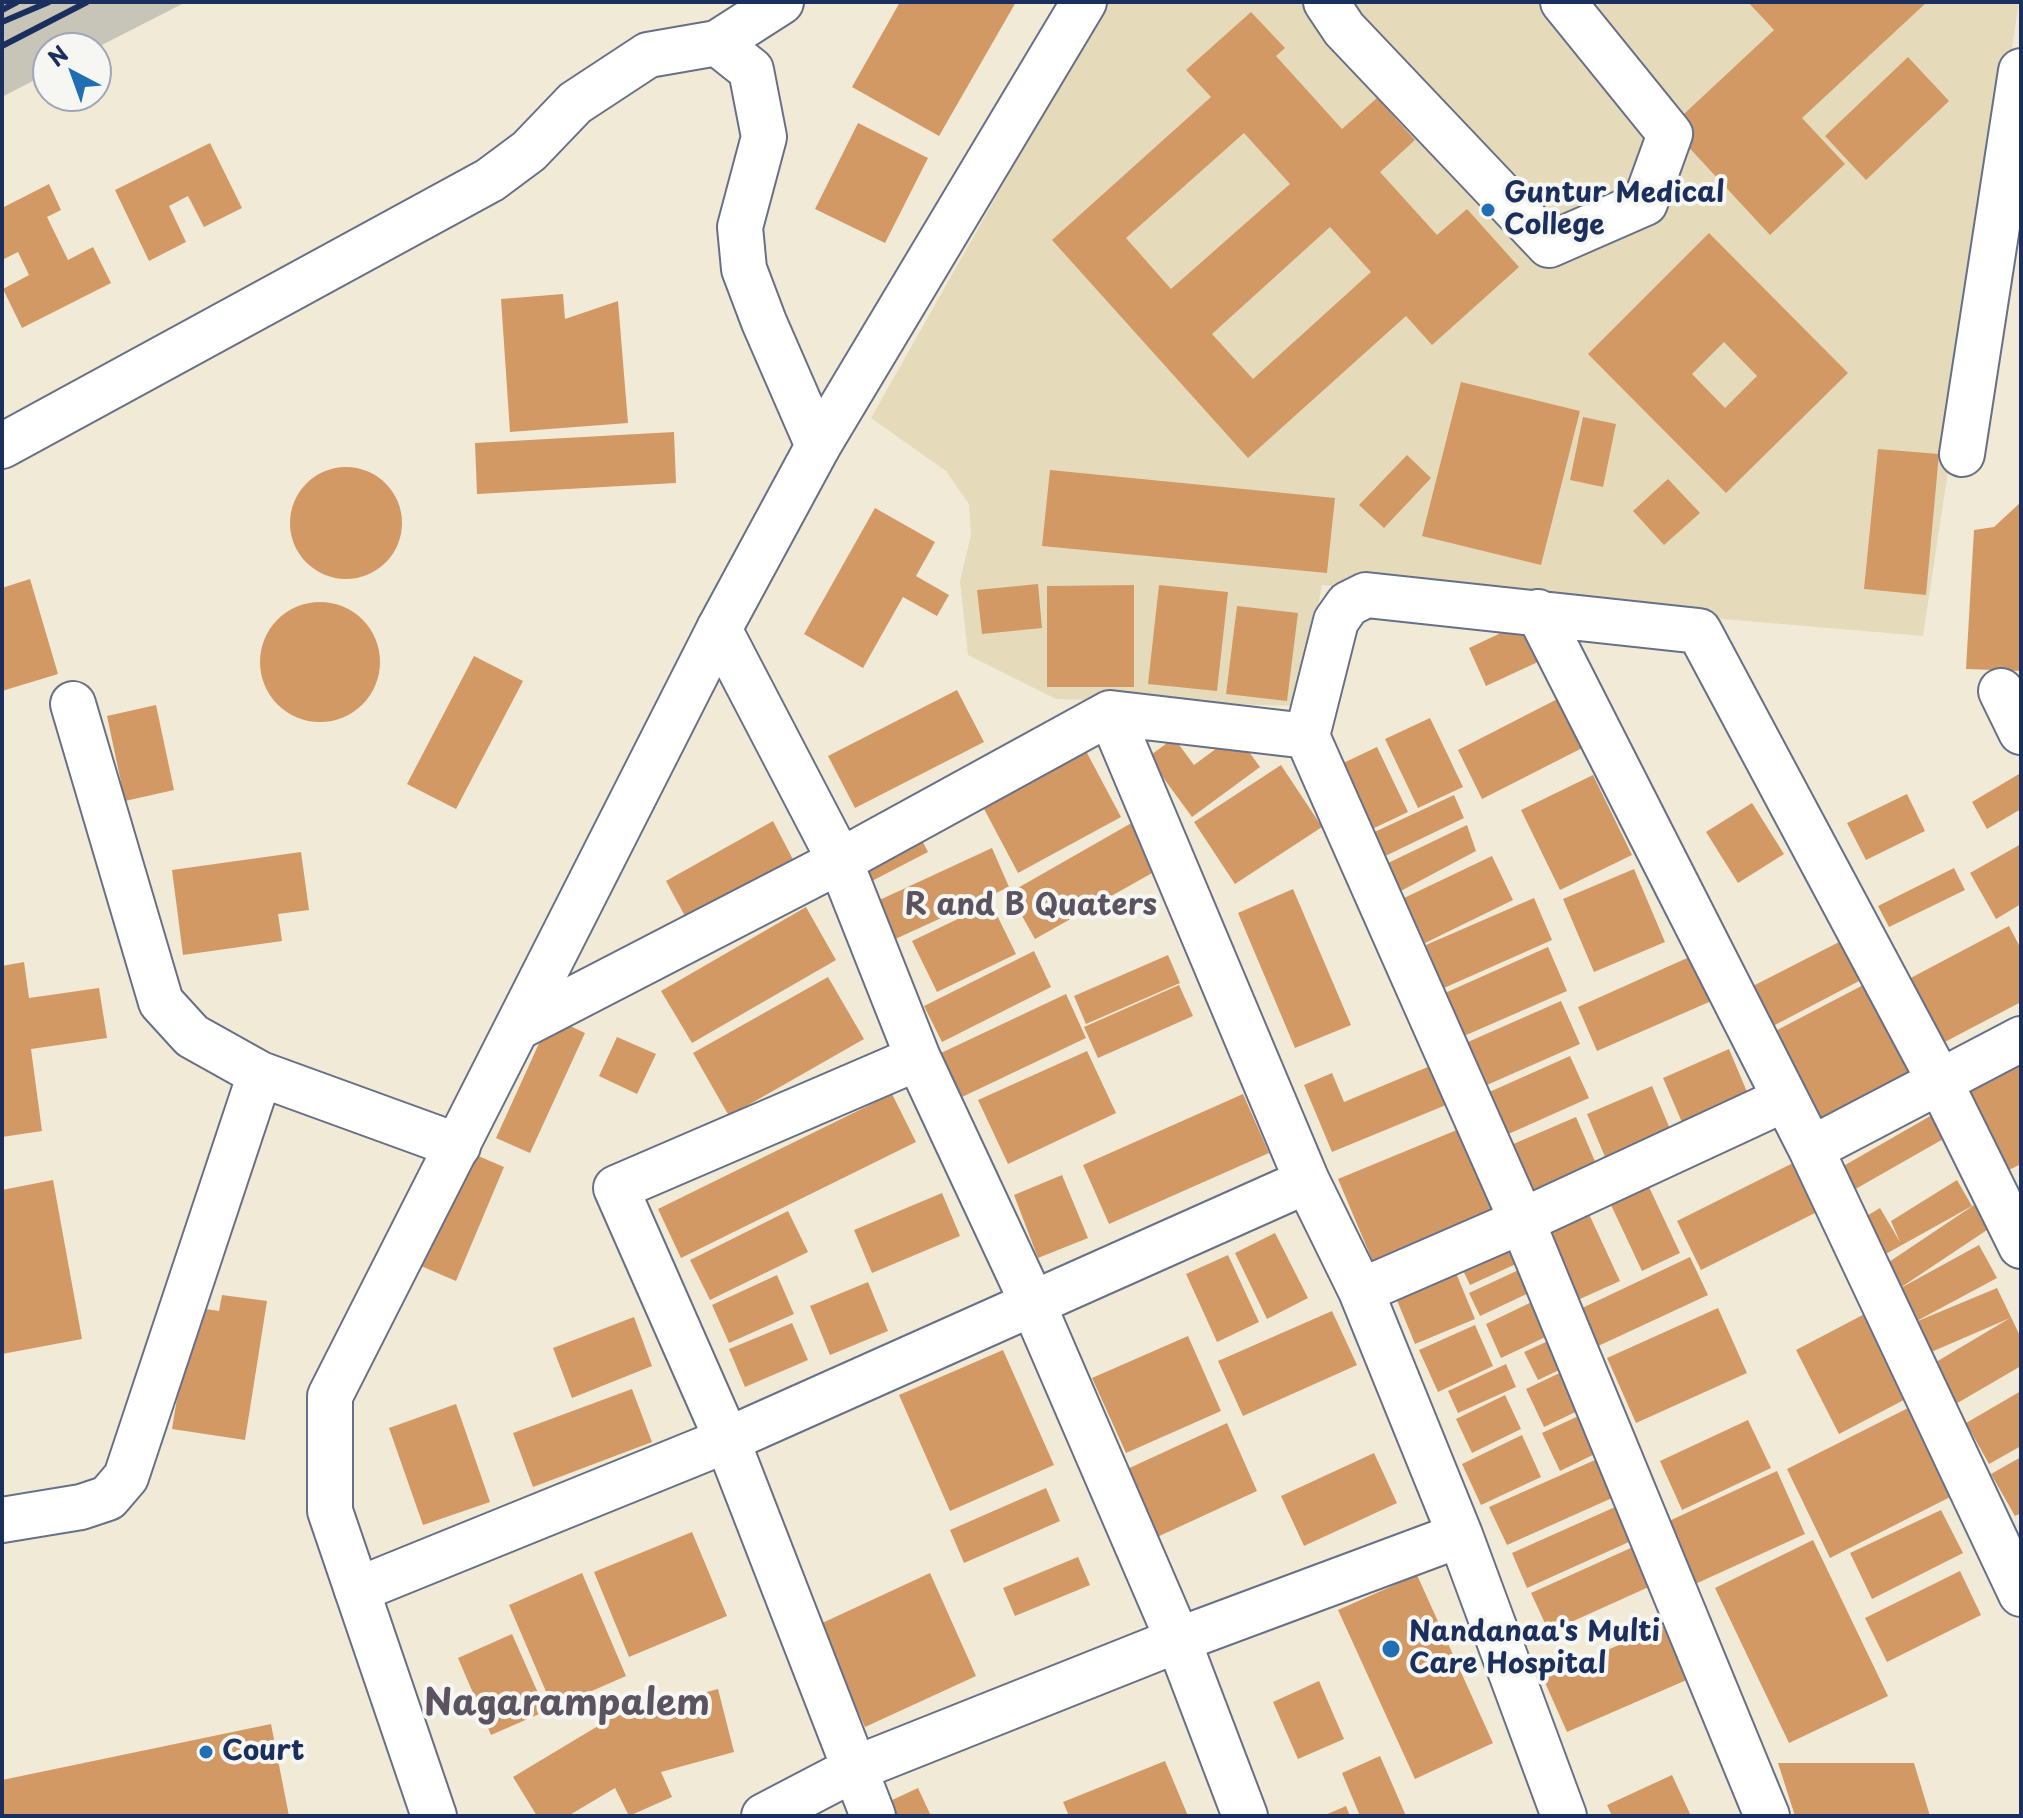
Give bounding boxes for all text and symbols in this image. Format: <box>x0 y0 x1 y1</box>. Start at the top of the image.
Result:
north arrow <box>32 32 112 112</box>
text: N <box>40 37 75 73</box>
place label: Guntur Medical College <box>1504 177 1725 243</box>
marker: Guntur Medical College <box>1479 201 1497 219</box>
district label: R and B Quaters <box>905 889 1157 925</box>
place label: Nandanaa's Multi Care Hospital <box>1409 1616 1660 1682</box>
marker: Nandanaa's Multi Care Hospital <box>1380 1638 1402 1660</box>
district label: Nagarampalem <box>424 1683 710 1727</box>
place label: Court <box>222 1735 304 1769</box>
marker: Court <box>197 1743 215 1761</box>

